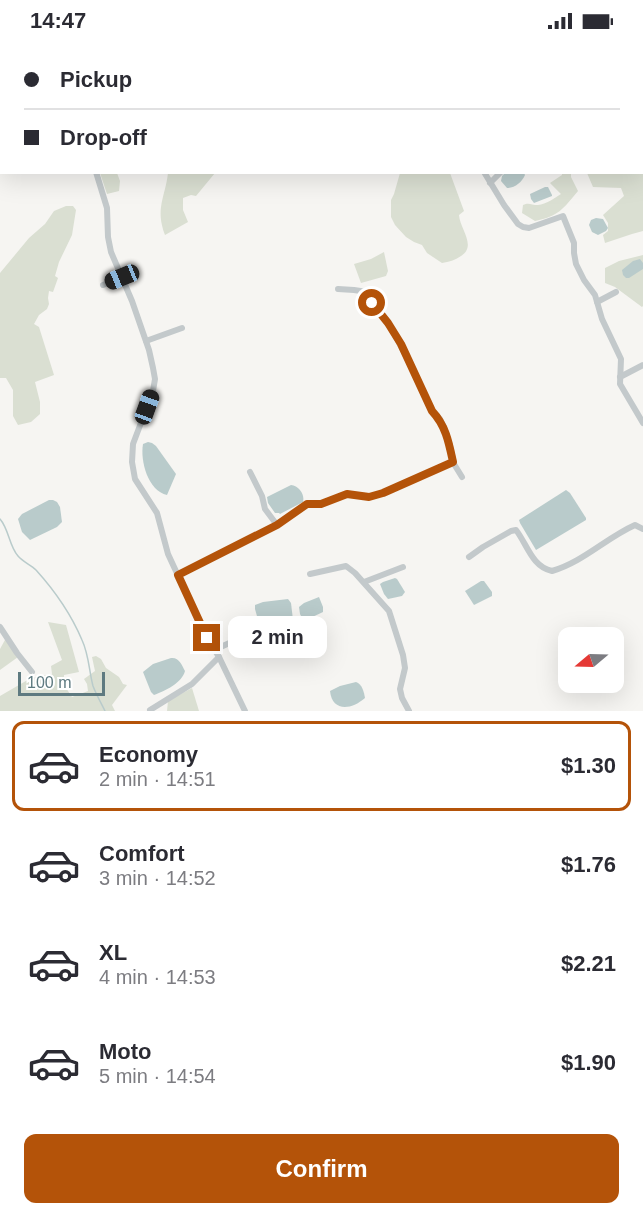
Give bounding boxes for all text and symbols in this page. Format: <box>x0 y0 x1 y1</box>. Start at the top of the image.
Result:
text: 14:47 <box>30 8 86 33</box>
text: Pickup <box>60 67 132 92</box>
text: Drop-off <box>60 125 147 150</box>
car <box>102 262 142 292</box>
route start <box>358 289 385 316</box>
car <box>132 387 162 427</box>
callout: 2 min <box>228 617 327 659</box>
route end <box>193 624 220 651</box>
text: 2 min <box>251 626 304 648</box>
north arrow <box>558 627 624 693</box>
map controls <box>558 627 624 693</box>
scale bar <box>18 669 105 696</box>
text: 100 m <box>27 674 71 691</box>
icon: car <box>27 739 81 793</box>
text: Economy <box>99 742 198 767</box>
text: $1.30 <box>561 753 616 778</box>
text: 2 min · 14:51 <box>99 768 216 790</box>
icon: car <box>27 838 81 892</box>
text: Comfort <box>99 841 185 866</box>
text: $1.76 <box>561 852 616 877</box>
text: 3 min · 14:52 <box>99 867 216 889</box>
icon: car <box>27 937 81 991</box>
text: XL <box>99 940 127 965</box>
text: $2.21 <box>561 951 616 976</box>
text: 4 min · 14:53 <box>99 966 216 988</box>
icon: car <box>27 1036 81 1090</box>
text: Moto <box>99 1039 152 1064</box>
text: $1.90 <box>561 1050 616 1075</box>
text: 5 min · 14:54 <box>99 1065 216 1087</box>
button: Confirm <box>24 1134 619 1203</box>

